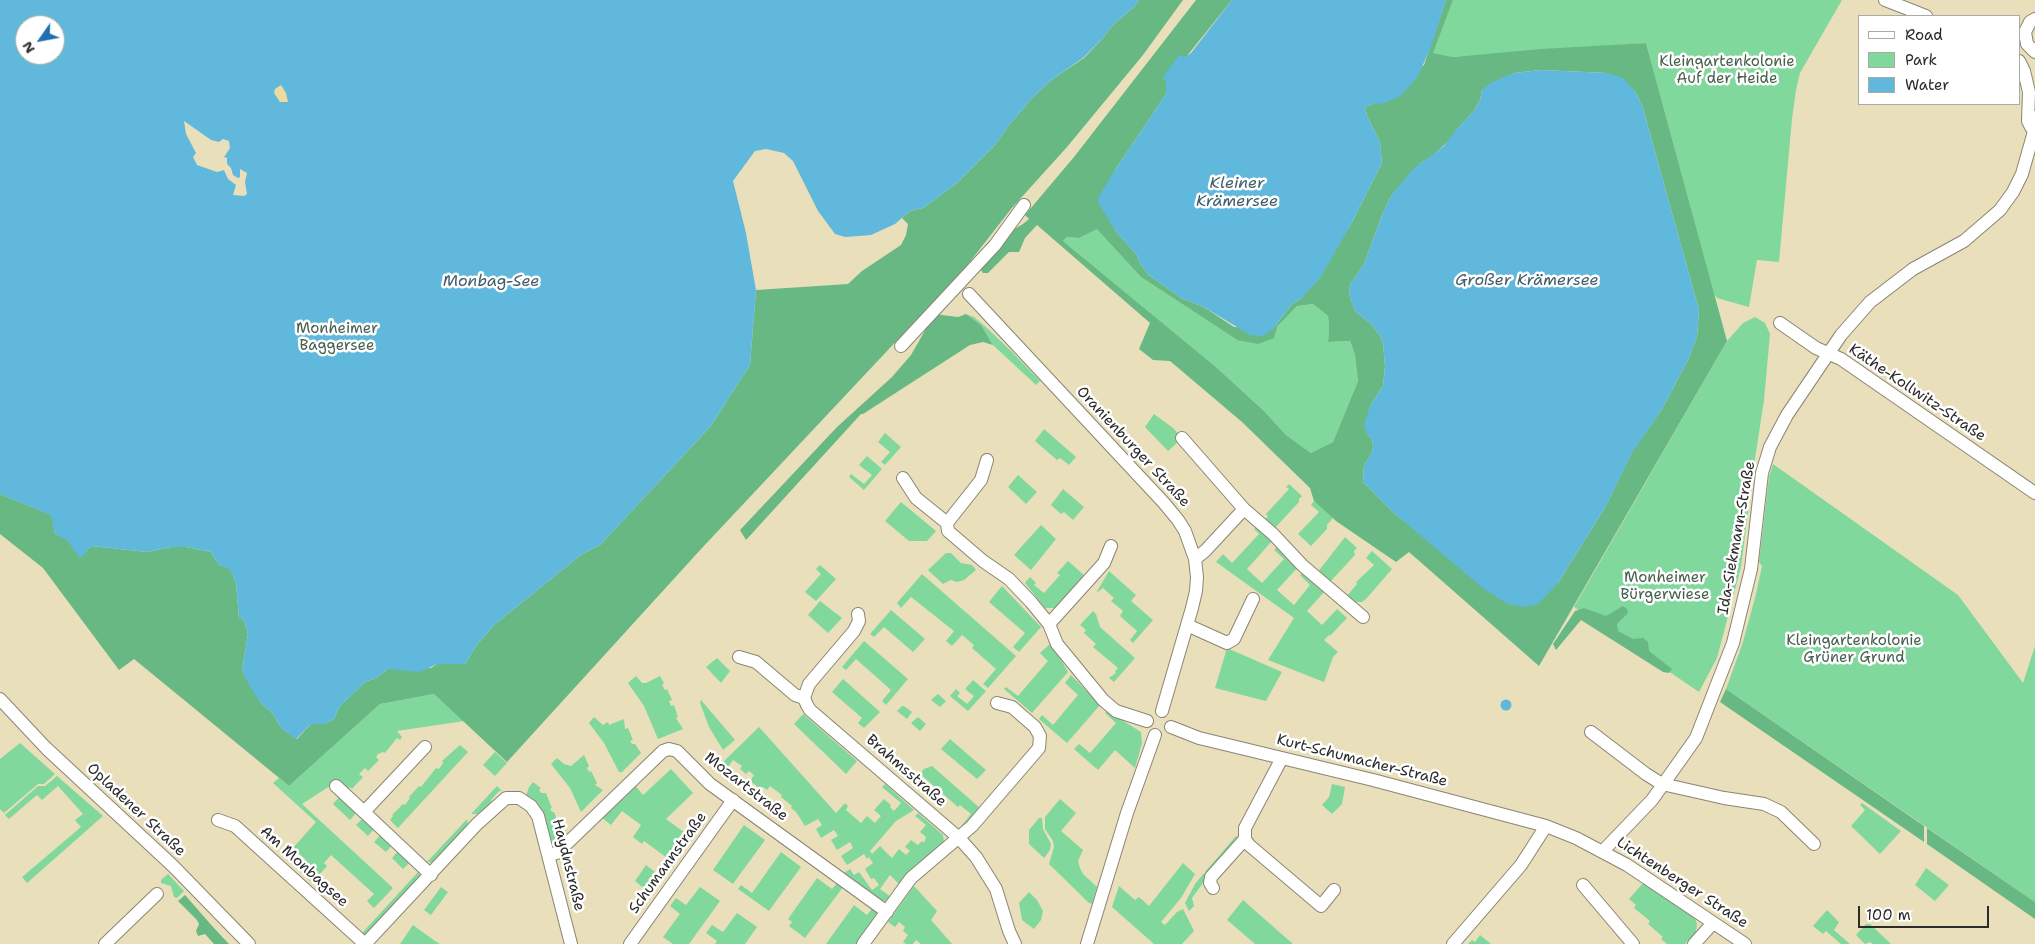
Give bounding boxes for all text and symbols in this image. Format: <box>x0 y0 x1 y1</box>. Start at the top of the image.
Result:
north arrow <box>15 15 65 65</box>
legend <box>1858 15 2020 105</box>
text: Road <box>1905 25 1943 45</box>
text: N <box>18 38 39 57</box>
text: Park <box>1905 50 1937 70</box>
park label: Kleingartenkolonie Auf der Heide <box>1659 53 1795 88</box>
text: Water <box>1905 75 1949 95</box>
water label: Kleiner Krämersee <box>1196 174 1278 212</box>
water label: Großer Krämersee <box>1455 271 1599 291</box>
water label: Monbag-See <box>443 272 539 292</box>
park label: Monheimer Baggersee <box>296 320 378 355</box>
street label: Käthe-Kollwitz-Straße <box>1845 340 1989 446</box>
street label: Oranienburger Straße <box>1072 383 1194 511</box>
street label: Ida-Siekmann-Straße <box>1715 460 1759 616</box>
park label: Monheimer Bürgerwiese <box>1620 569 1710 604</box>
park label: Kleingartenkolonie Grüner Grund <box>1786 632 1922 667</box>
street label: Brahmsstraße <box>862 731 950 811</box>
street label: Kurt-Schumacher-Straße <box>1275 731 1449 791</box>
street label: Mozartstraße <box>701 749 791 825</box>
street label: Opladener Straße <box>83 760 189 860</box>
street label: Schumannstraße <box>625 809 711 917</box>
street label: Haydnstraße <box>548 817 588 913</box>
street label: Am Monbagsee <box>256 823 352 911</box>
street label: Lichtenberger Straße <box>1613 834 1751 932</box>
scale bar <box>1860 896 1991 928</box>
text: 100 m <box>1866 905 1911 925</box>

